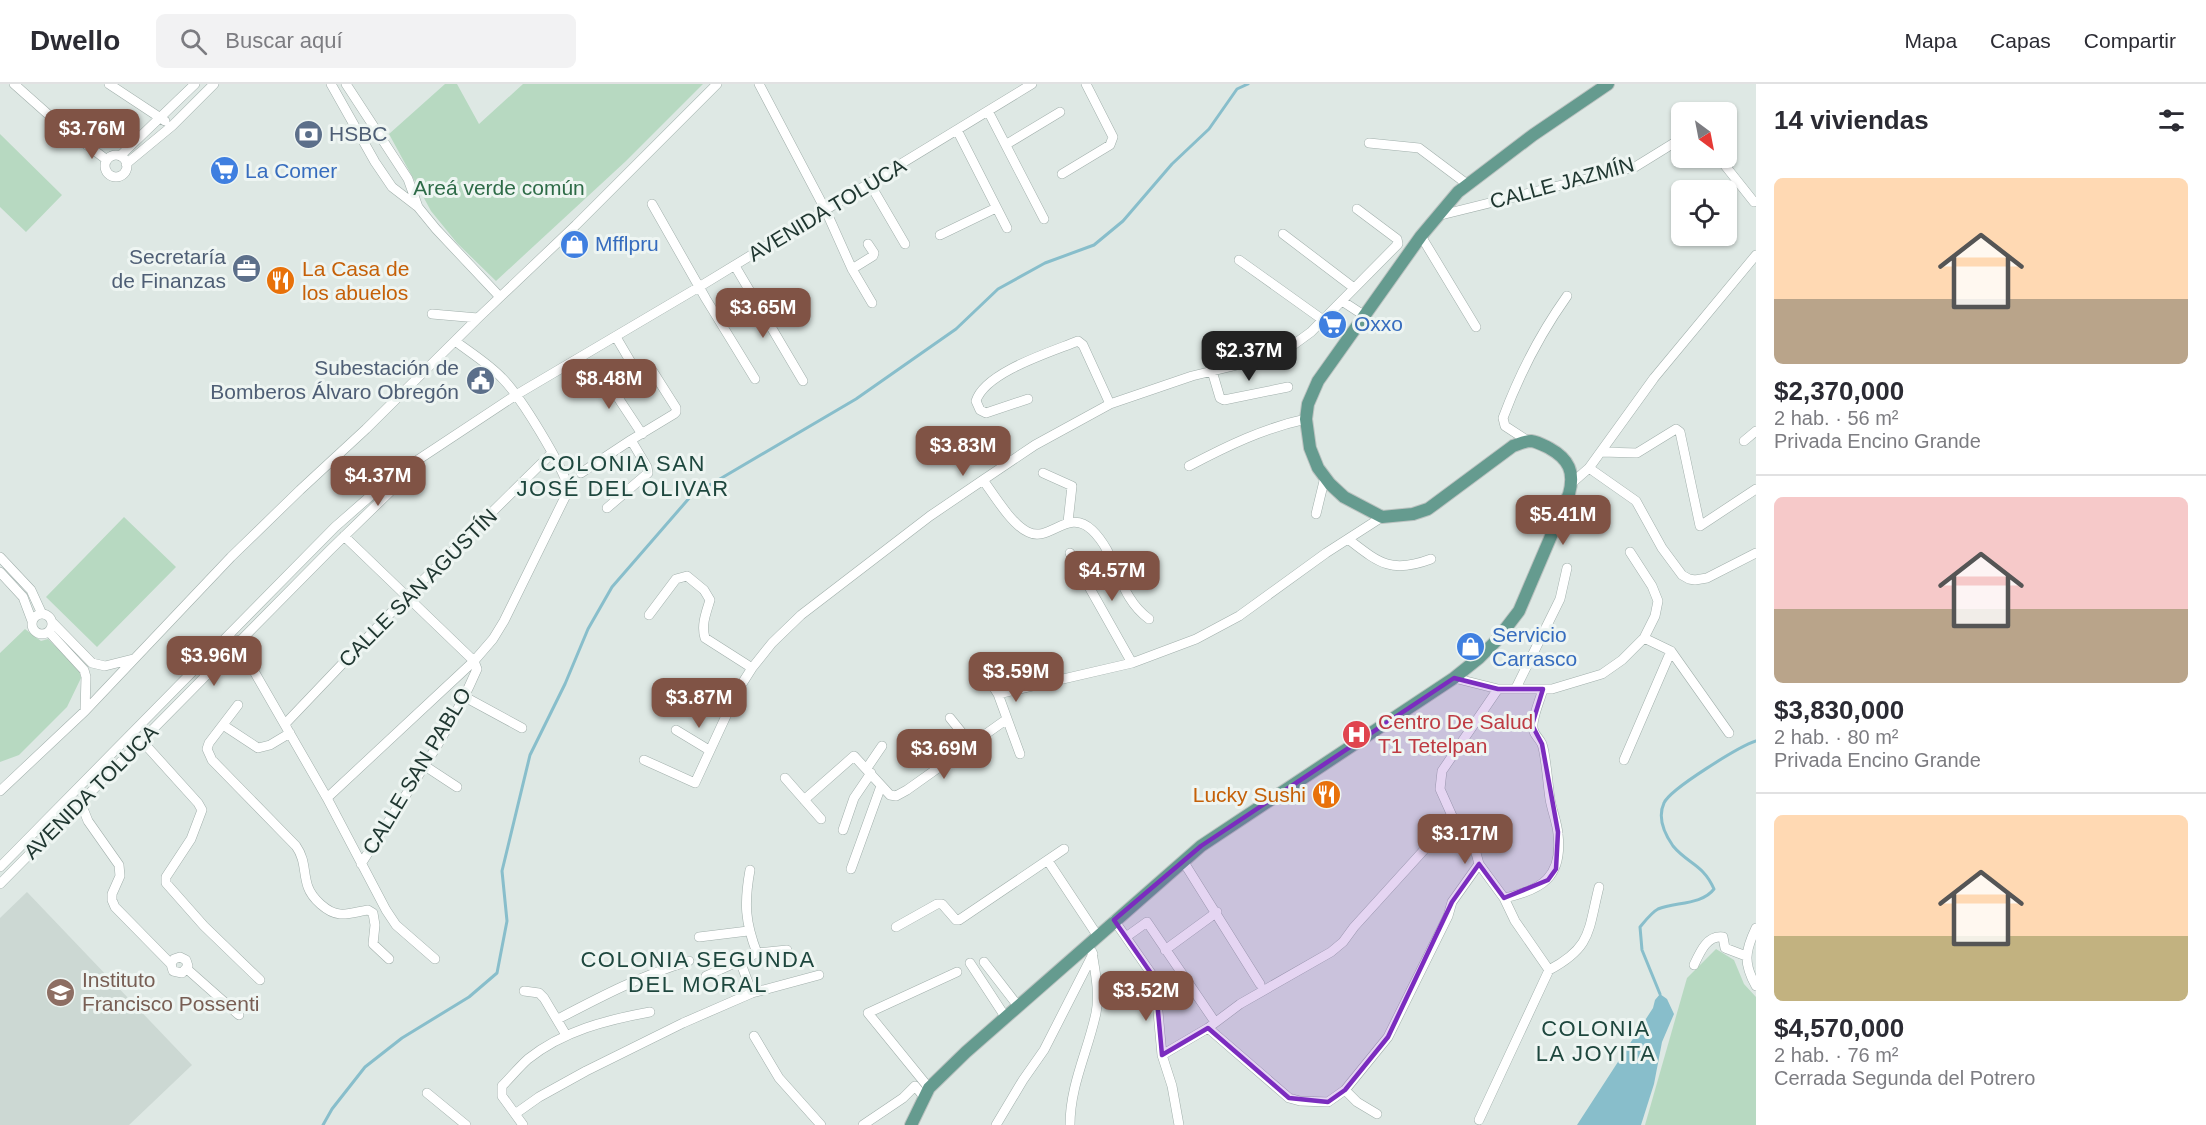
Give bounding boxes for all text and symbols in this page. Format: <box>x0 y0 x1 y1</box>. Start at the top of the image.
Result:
search box <box>156 14 576 68</box>
text: Dwello <box>30 25 120 56</box>
icon: search <box>177 25 210 58</box>
text: Buscar aquí <box>225 28 343 53</box>
text: Mapa <box>1905 29 1957 52</box>
text: Capas <box>1990 29 2051 52</box>
text: Compartir <box>2084 29 2176 52</box>
north arrow <box>1671 102 1737 168</box>
map controls <box>1671 102 1737 246</box>
icon: filters <box>2155 104 2188 137</box>
text: 14 viviendas <box>1774 105 1929 135</box>
pin: $3.76M <box>43 109 141 160</box>
text: $3.76M <box>59 117 125 139</box>
bank icon: HSBC <box>292 118 324 150</box>
place label: HSBC <box>329 122 387 145</box>
street label: CALLE JAZMÍN <box>1487 152 1636 213</box>
street label: AVENIDA TOLUCA <box>744 153 910 266</box>
supermarket icon: La Comer <box>208 155 240 187</box>
place label: La Comer <box>245 159 337 182</box>
park label: Areá verde común <box>413 176 585 199</box>
button: locate <box>1671 180 1737 246</box>
icon: home <box>1927 217 2035 325</box>
shop icon: Mfflpru <box>558 228 590 260</box>
place label: Mfflpru <box>595 232 659 255</box>
place label: Secretaría de Finanzas <box>112 245 226 292</box>
office icon: Secretaría de Finanzas <box>231 253 263 285</box>
place label: La Casa de los abuelos <box>302 257 409 304</box>
restaurant icon: La Casa de los abuelos <box>265 265 297 297</box>
pin: $3.65M <box>714 288 812 339</box>
text: $3.65M <box>730 296 796 318</box>
supermarket icon: Oxxo <box>1317 308 1349 340</box>
place label: Oxxo <box>1354 312 1403 335</box>
pin: $2.37M <box>1200 331 1298 382</box>
text: $2.37M <box>1216 339 1282 361</box>
place label: Subestación de Bomberos Álvaro Obregón <box>210 356 459 403</box>
pin: $8.48M <box>560 359 658 410</box>
public building icon: Subestación de Bomberos Álvaro Obregón <box>464 364 496 396</box>
text: $8.48M <box>576 367 642 389</box>
text: $2,370,000 <box>1774 376 1904 406</box>
text: 2 hab. · 56 m² <box>1774 407 1899 429</box>
pin: $3.83M <box>914 426 1012 477</box>
text: Privada Encino Grande <box>1774 430 1981 452</box>
text: $3.83M <box>930 434 996 456</box>
district label: COLONIA SAN JOSÉ DEL OLIVAR <box>516 451 730 501</box>
pin: $4.37M <box>329 456 427 507</box>
text: $4.37M <box>345 464 411 486</box>
pin: $5.41M <box>1514 495 1612 546</box>
text: $5.41M <box>1530 503 1596 525</box>
street label: CALLE SAN AGUSTÍN <box>334 504 501 671</box>
icon: home <box>1927 536 2035 644</box>
pin: $4.57M <box>1063 551 1161 602</box>
text: $4.57M <box>1079 559 1145 581</box>
place label: Servicio Carrasco <box>1492 623 1577 670</box>
shop icon: Servicio Carrasco <box>1455 631 1487 663</box>
pin: $3.96M <box>165 636 263 687</box>
text: $3.96M <box>181 644 247 666</box>
pin: $3.59M <box>967 652 1065 703</box>
text: $3.59M <box>983 660 1049 682</box>
pin: $3.87M <box>650 678 748 729</box>
street label: CALLE SAN PABLO <box>358 683 475 858</box>
text: $3.87M <box>666 686 732 708</box>
text: $3,830,000 <box>1774 695 1904 725</box>
place label: Centro De Salud T1 Tetelpan <box>1378 710 1533 757</box>
hospital icon: Centro De Salud T1 Tetelpan <box>1341 718 1373 750</box>
street label: AVENIDA TOLUCA <box>19 720 162 863</box>
text: 2 hab. · 80 m² <box>1774 726 1899 748</box>
pin: $3.69M <box>895 729 993 780</box>
text: $3.69M <box>911 737 977 759</box>
text: Privada Encino Grande <box>1774 749 1981 771</box>
restaurant icon: Lucky Sushi <box>1311 779 1343 811</box>
place label: Lucky Sushi <box>1193 783 1306 806</box>
pin: $3.17M <box>1416 814 1514 865</box>
text: $3.17M <box>1432 822 1498 844</box>
icon: home <box>1927 854 2035 962</box>
district label: COLONIA SEGUNDA DEL MORAL <box>580 947 816 997</box>
place label: Instituto Francisco Possenti <box>82 968 259 1015</box>
pin: $3.52M <box>1097 971 1195 1022</box>
school or university icon: Instituto Francisco Possenti <box>45 976 77 1008</box>
text: $3.52M <box>1113 979 1179 1001</box>
text: $4,570,000 <box>1774 1013 1904 1043</box>
district label: COLONIA LA JOYITA <box>1536 1016 1656 1066</box>
text: 2 hab. · 76 m² <box>1774 1044 1899 1066</box>
text: Cerrada Segunda del Potrero <box>1774 1067 2035 1089</box>

